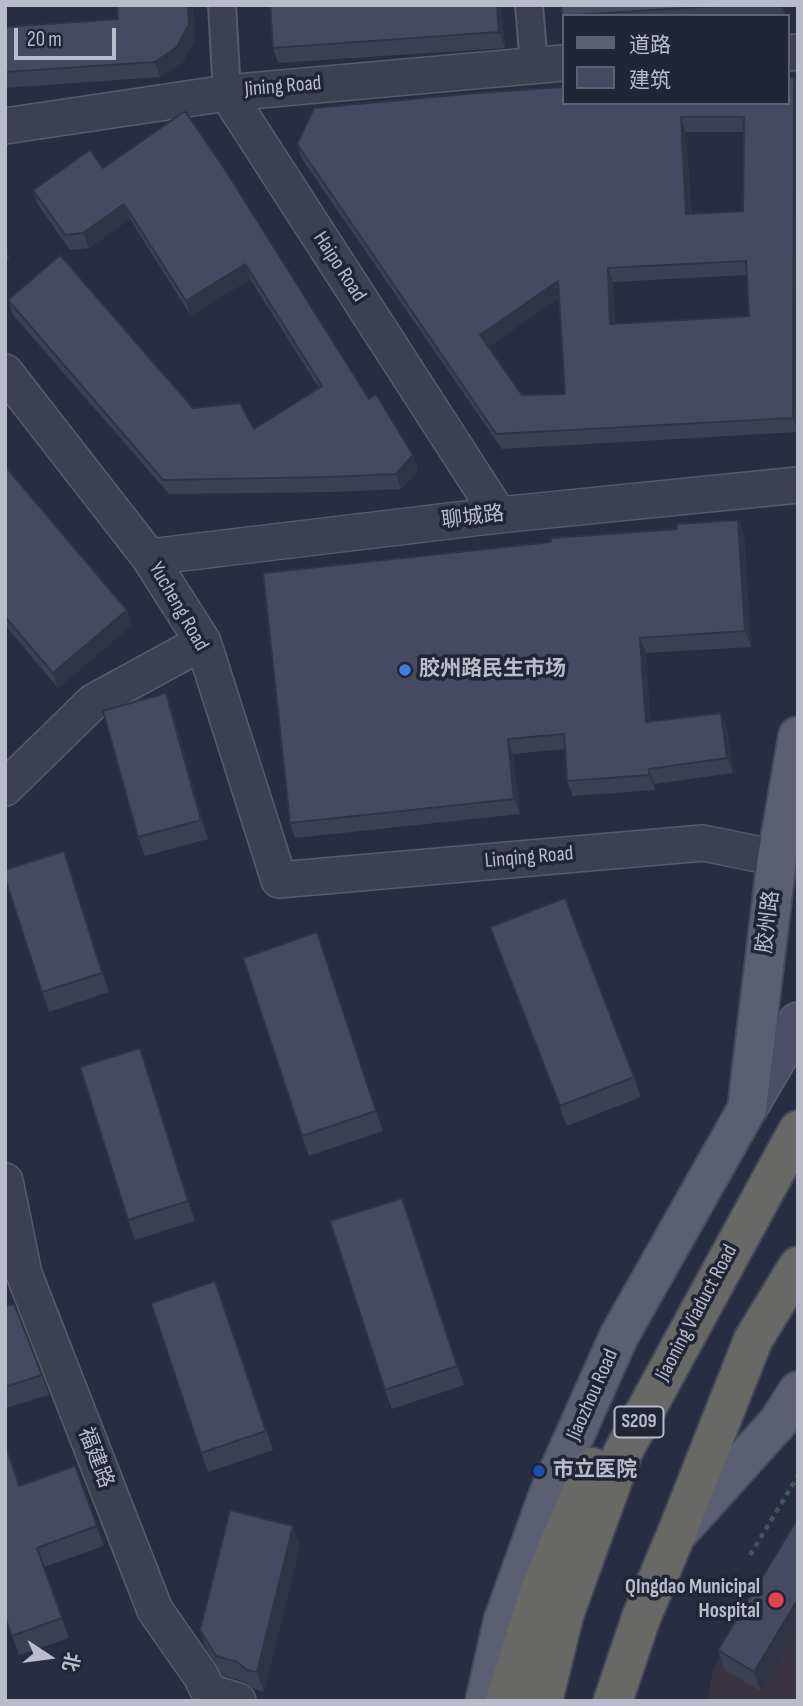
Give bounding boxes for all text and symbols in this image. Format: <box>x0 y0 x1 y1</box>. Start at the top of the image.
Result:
scale bar <box>18 14 119 58</box>
legend <box>562 14 789 105</box>
text: 20 m <box>27 27 62 52</box>
text: 道路 <box>629 33 671 58</box>
text: 建筑 <box>629 68 671 93</box>
street label: Jining Road <box>244 71 322 103</box>
street label: Haipo Road <box>307 227 371 307</box>
street label: 聊城路 <box>440 502 506 534</box>
street label: Yucheng Road <box>143 558 213 656</box>
place label: 胶州路民生市场 <box>419 657 566 683</box>
marker: 胶州路民生市场 <box>397 662 413 678</box>
street label: Linqing Road <box>484 842 574 874</box>
street label: 胶州路 <box>753 889 785 955</box>
street label: Jiaoning Viaduct Road <box>651 1241 743 1385</box>
street label: Jiaozhou Road <box>562 1345 624 1445</box>
road number: S209 <box>614 1406 664 1438</box>
street label: 福建路 <box>72 1424 118 1492</box>
place label: 市立医院 <box>553 1458 637 1484</box>
marker: 市立医院 <box>531 1463 547 1479</box>
place label: QIngdao Municipal Hospital <box>625 1575 760 1625</box>
marker: QIngdao Municipal Hospital <box>766 1590 786 1610</box>
north arrow <box>14 1622 84 1692</box>
text: 北 <box>57 1650 83 1674</box>

